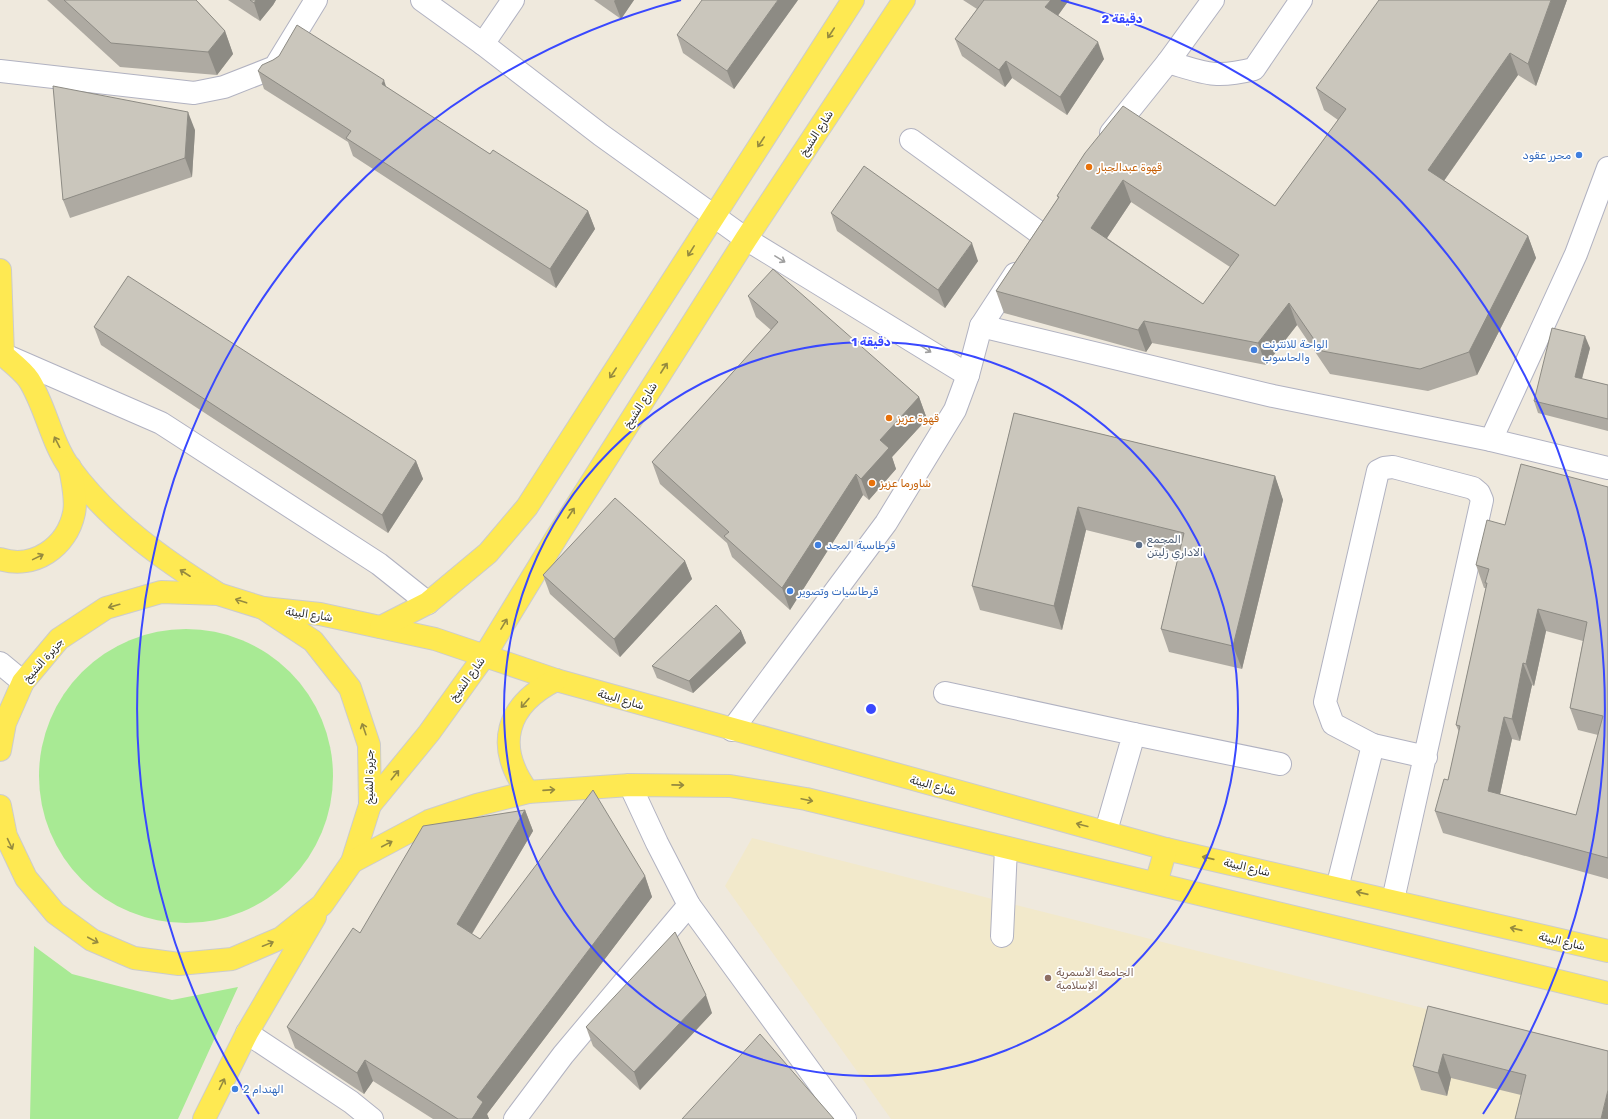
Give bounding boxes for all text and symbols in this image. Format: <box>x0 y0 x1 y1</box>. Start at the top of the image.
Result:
text: 2 دقيقة <box>1101 12 1143 26</box>
one-way arrow <box>827 27 835 39</box>
street label: شارع الشيخ <box>797 108 838 160</box>
one-way arrow <box>757 136 765 147</box>
place label: محرر عقود <box>1523 149 1571 163</box>
marker: محرر عقود <box>1574 150 1584 160</box>
place label: قهوة عبدالجبار <box>1096 161 1162 175</box>
marker: قهوة عبدالجبار <box>1084 162 1094 172</box>
one-way arrow <box>686 245 694 257</box>
one-way arrow <box>774 256 786 264</box>
text: 1 دقيقة <box>851 335 891 349</box>
place label: الواحة للانترنت والحاسوب <box>1262 338 1328 365</box>
one-way arrow <box>920 345 931 353</box>
marker: الواحة للانترنت والحاسوب <box>1249 345 1259 355</box>
one-way arrow <box>660 363 668 374</box>
one-way arrow <box>609 367 617 379</box>
street label: شارع الشيخ <box>621 380 662 432</box>
place label: قهوة عزيز <box>896 412 939 426</box>
marker: قهوة عزيز <box>884 413 894 423</box>
one-way arrow <box>53 436 60 448</box>
place label: شاورما عزيز <box>879 477 931 491</box>
marker: شاورما عزيز <box>867 478 877 488</box>
one-way arrow <box>567 508 576 519</box>
place label: المجمع الاداري زليتن <box>1147 533 1203 560</box>
place label: قرطاسية المجد <box>826 539 895 552</box>
marker: قرطاسية المجد <box>813 540 823 550</box>
marker: المجمع الاداري زليتن <box>1134 540 1144 550</box>
one-way arrow <box>31 553 43 560</box>
one-way arrow <box>180 569 191 577</box>
place label: قرطاسيات وتصوير <box>797 585 878 599</box>
marker: قرطاسيات وتصوير <box>785 586 795 596</box>
one-way arrow <box>234 597 247 604</box>
one-way arrow <box>108 603 121 610</box>
street label: شارع البيئة <box>284 605 333 626</box>
one-way arrow <box>500 618 508 630</box>
street label: جزيرة الشيخ <box>20 635 68 687</box>
street label: شارع الشيخ <box>447 654 490 705</box>
street label: شارع البيئة <box>596 687 645 714</box>
one-way arrow <box>521 697 530 708</box>
centre of rings <box>864 702 878 716</box>
one-way arrow <box>359 724 367 736</box>
street label: جزيرة الشيخ <box>363 749 378 804</box>
one-way arrow <box>390 769 399 780</box>
street label: شارع البيئة <box>908 773 957 800</box>
one-way arrow <box>671 781 684 789</box>
one-way arrow <box>542 787 555 794</box>
one-way arrow <box>800 796 813 804</box>
one-way arrow <box>1076 821 1089 828</box>
one-way arrow <box>7 838 14 850</box>
one-way arrow <box>380 840 392 847</box>
one-way arrow <box>1202 854 1215 862</box>
street label: شارع البيئة <box>1222 856 1271 881</box>
one-way arrow <box>1356 889 1369 897</box>
one-way arrow <box>1509 925 1522 933</box>
street label: شارع البيئة <box>1537 930 1586 955</box>
one-way arrow <box>87 937 99 944</box>
one-way arrow <box>261 939 273 947</box>
place label: الجامعة الأسمرية الإسلامية <box>1056 966 1134 992</box>
marker: الجامعة الأسمرية الإسلامية <box>1043 973 1053 983</box>
one-way arrow <box>219 1078 226 1090</box>
place label: الهندام 2 <box>243 1083 284 1097</box>
marker: الهندام 2 <box>230 1084 240 1094</box>

